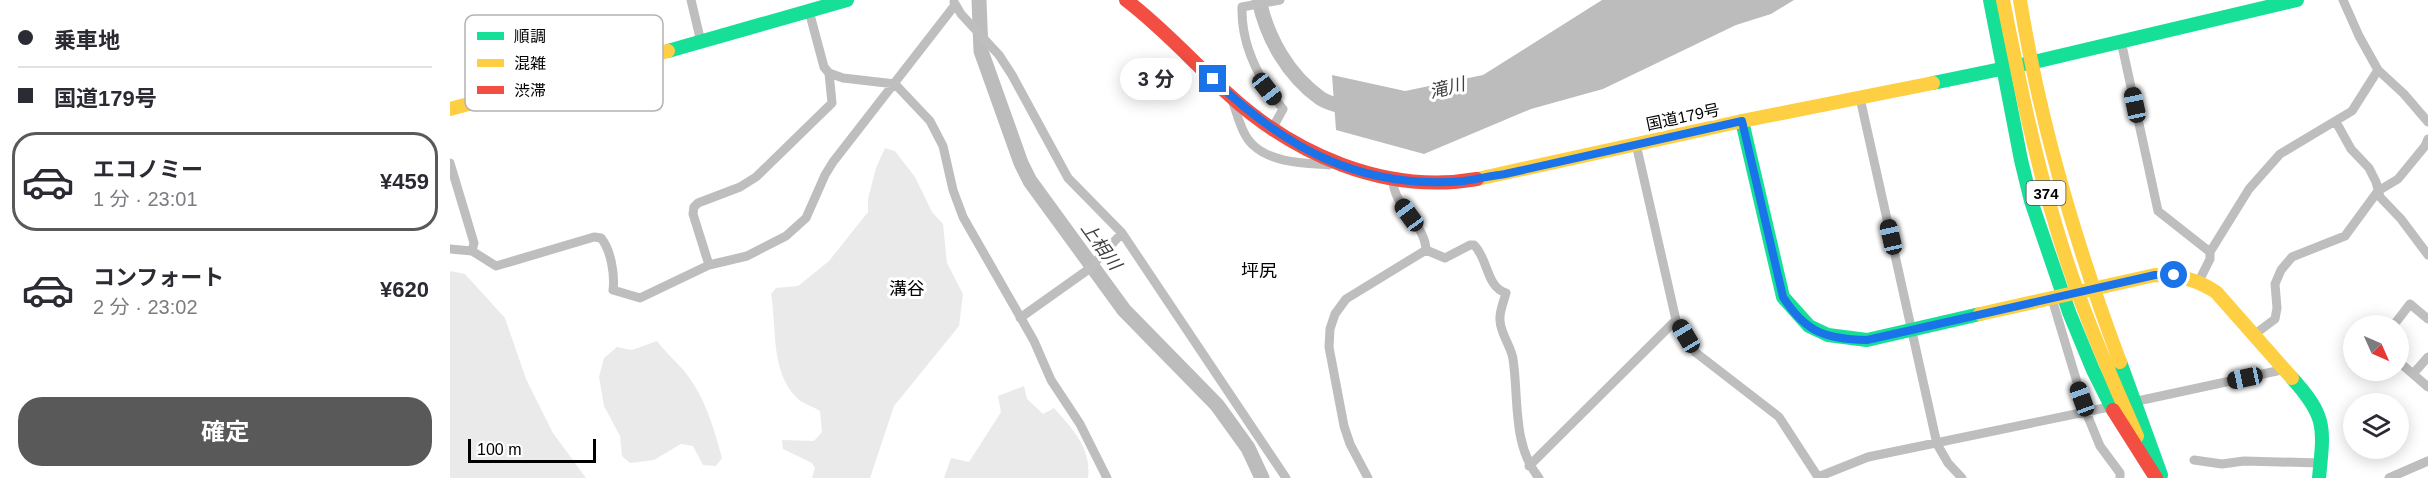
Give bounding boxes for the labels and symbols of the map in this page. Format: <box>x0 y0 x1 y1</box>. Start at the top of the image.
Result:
legend <box>465 15 663 111</box>
text: 順調 <box>514 28 546 45</box>
text: 混雑 <box>514 55 546 72</box>
callout: 3 分 <box>1120 58 1192 100</box>
route end <box>1199 65 1226 92</box>
car <box>1249 69 1285 109</box>
water label: 滝川 <box>1427 73 1469 102</box>
text: 渋滞 <box>514 82 546 99</box>
car <box>2122 86 2148 124</box>
street label: 国道179号 <box>1645 101 1721 133</box>
road number: 374 <box>2026 181 2066 205</box>
car <box>1391 195 1427 235</box>
car <box>1878 217 1904 257</box>
water label: 上相川 <box>1077 218 1126 275</box>
district label: 坪尻 <box>1241 261 1277 281</box>
route start <box>2160 261 2187 288</box>
district label: 溝谷 <box>889 279 925 299</box>
north arrow <box>2343 315 2409 381</box>
car <box>1669 316 1703 356</box>
car <box>2226 365 2264 391</box>
car <box>2067 379 2097 419</box>
scale bar <box>468 436 596 464</box>

